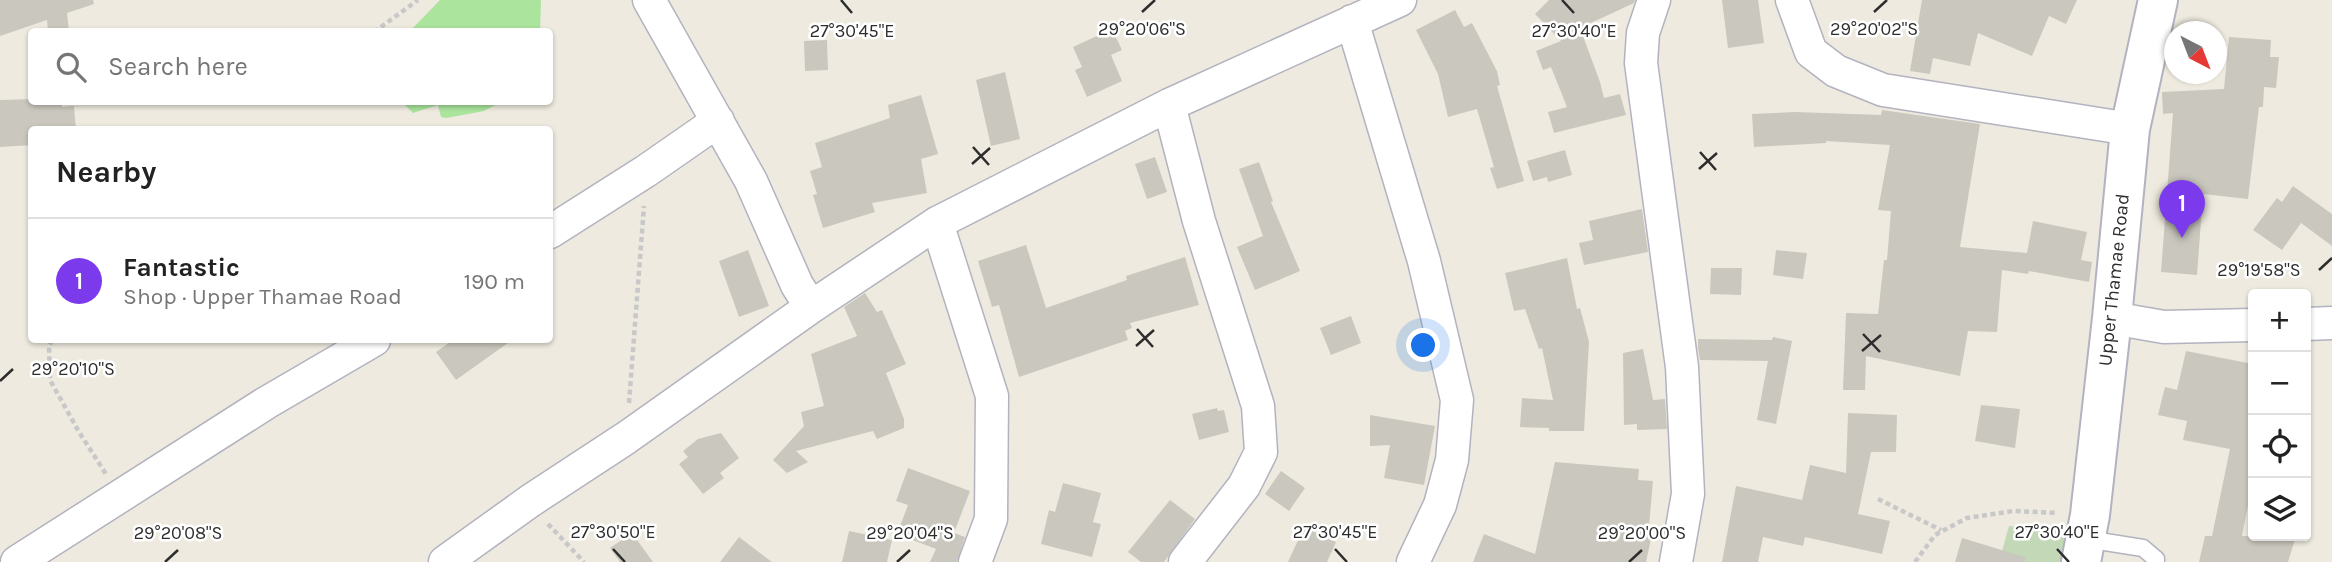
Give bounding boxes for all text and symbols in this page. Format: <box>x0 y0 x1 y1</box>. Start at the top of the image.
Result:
text: 29°20'06"S <box>1098 18 1186 40</box>
text: 29°20'02"S <box>1830 18 1918 40</box>
text: 27°30'45"E <box>810 20 894 42</box>
text: 27°30'40"E <box>1531 20 1617 42</box>
north arrow <box>2164 21 2227 84</box>
search box <box>28 28 553 105</box>
icon: search <box>52 48 90 86</box>
text: Search here <box>108 51 248 82</box>
text: Nearby <box>56 154 156 190</box>
pin: 1 <box>2159 180 2205 238</box>
street label: Upper Thamae Road <box>2094 193 2134 367</box>
text: Fantastic <box>123 252 240 283</box>
text: 29°19'58"S <box>2217 259 2301 281</box>
text: 1 <box>75 268 83 295</box>
text: 190 m <box>463 268 525 295</box>
text: Shop · Upper Thamae Road <box>123 283 402 310</box>
map controls <box>2248 289 2311 541</box>
button: + <box>2248 289 2311 352</box>
your location <box>1406 328 1440 362</box>
button: − <box>2248 352 2311 415</box>
text: 29°20'10"S <box>31 358 115 380</box>
button: locate <box>2248 415 2311 478</box>
button: layers <box>2248 478 2311 541</box>
text: 27°30'50"E <box>570 521 656 543</box>
text: 27°30'45"E <box>1293 521 1377 543</box>
text: 27°30'40"E <box>2014 521 2100 543</box>
text: 29°20'08"S <box>134 522 222 544</box>
text: 29°20'04"S <box>866 522 954 544</box>
text: 29°20'00"S <box>1598 522 1686 544</box>

